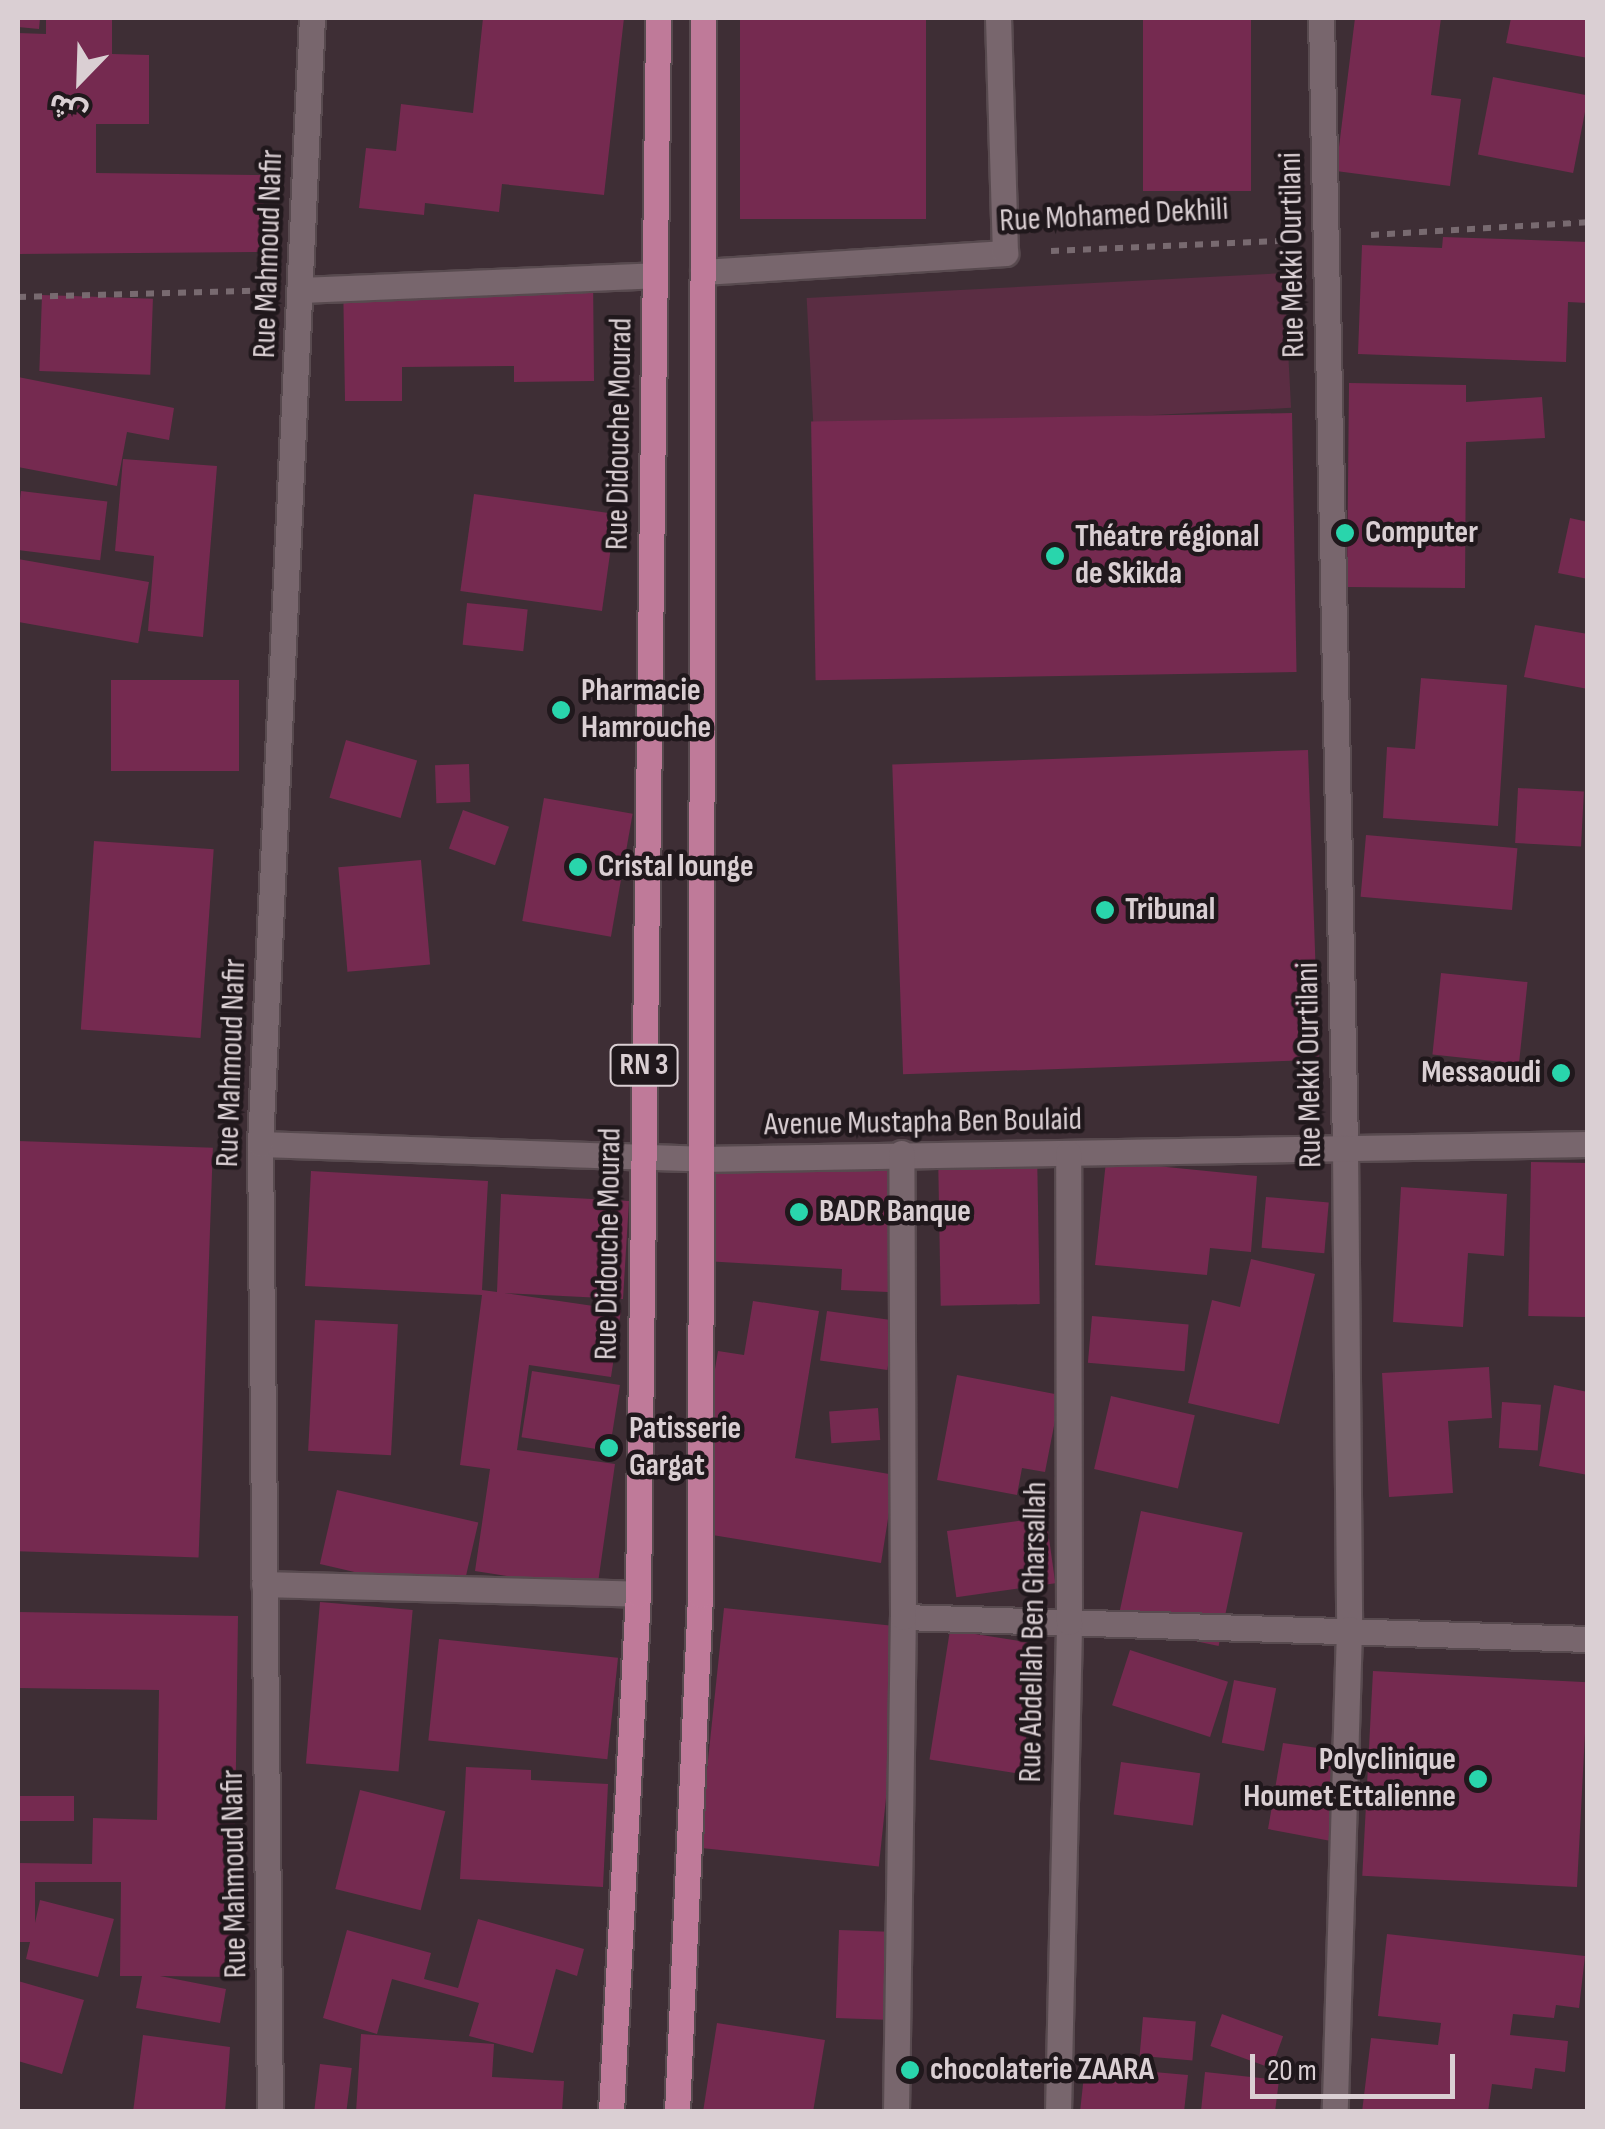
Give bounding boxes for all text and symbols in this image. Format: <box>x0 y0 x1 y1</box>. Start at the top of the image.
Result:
north arrow <box>30 30 130 130</box>
text: ش <box>44 85 92 131</box>
street label: Rue Mahmoud Nafir <box>246 149 292 359</box>
street label: Rue Mekki Ourtilani <box>1272 152 1314 358</box>
street label: Rue Mohamed Dekhili <box>998 191 1230 241</box>
street label: Rue Didouche Mourad <box>599 318 641 550</box>
place label: Computer <box>1365 514 1478 552</box>
place label: Théatre régional de Skikda <box>1075 519 1259 594</box>
marker: Computer <box>1334 522 1356 544</box>
marker: Théatre régional de Skikda <box>1044 545 1066 567</box>
place label: Pharmacie Hamrouche <box>581 673 711 748</box>
marker: Pharmacie Hamrouche <box>550 699 572 721</box>
place label: Cristal lounge <box>598 848 754 886</box>
marker: Cristal lounge <box>567 856 589 878</box>
place label: Tribunal <box>1125 891 1215 929</box>
marker: Tribunal <box>1094 899 1116 921</box>
street label: Rue Mahmoud Nafir <box>209 958 255 1168</box>
street label: Rue Mekki Ourtilani <box>1289 962 1331 1168</box>
road number: RN 3 <box>609 1040 679 1090</box>
place label: Messaoudi <box>1421 1054 1541 1092</box>
marker: Messaoudi <box>1550 1062 1572 1084</box>
street label: Avenue Mustapha Ben Boulaid <box>764 1101 1082 1145</box>
street label: Rue Didouche Mourad <box>588 1128 630 1360</box>
place label: BADR Banque <box>819 1193 971 1231</box>
marker: BADR Banque <box>788 1201 810 1223</box>
place label: Patisserie Gargat <box>629 1411 741 1486</box>
marker: Patisserie Gargat <box>598 1437 620 1459</box>
street label: Rue Abdellah Ben Gharsallah <box>1012 1481 1056 1783</box>
place label: Polyclinique Houmet Ettalienne <box>1243 1742 1456 1817</box>
marker: Polyclinique Houmet Ettalienne <box>1465 1766 1491 1792</box>
street label: Rue Mahmoud Nafir <box>214 1769 256 1979</box>
scale bar <box>1255 2034 1460 2096</box>
place label: chocolaterie ZAARA <box>930 2051 1154 2089</box>
text: 20 m <box>1267 2053 1317 2089</box>
marker: chocolaterie ZAARA <box>899 2059 921 2081</box>

